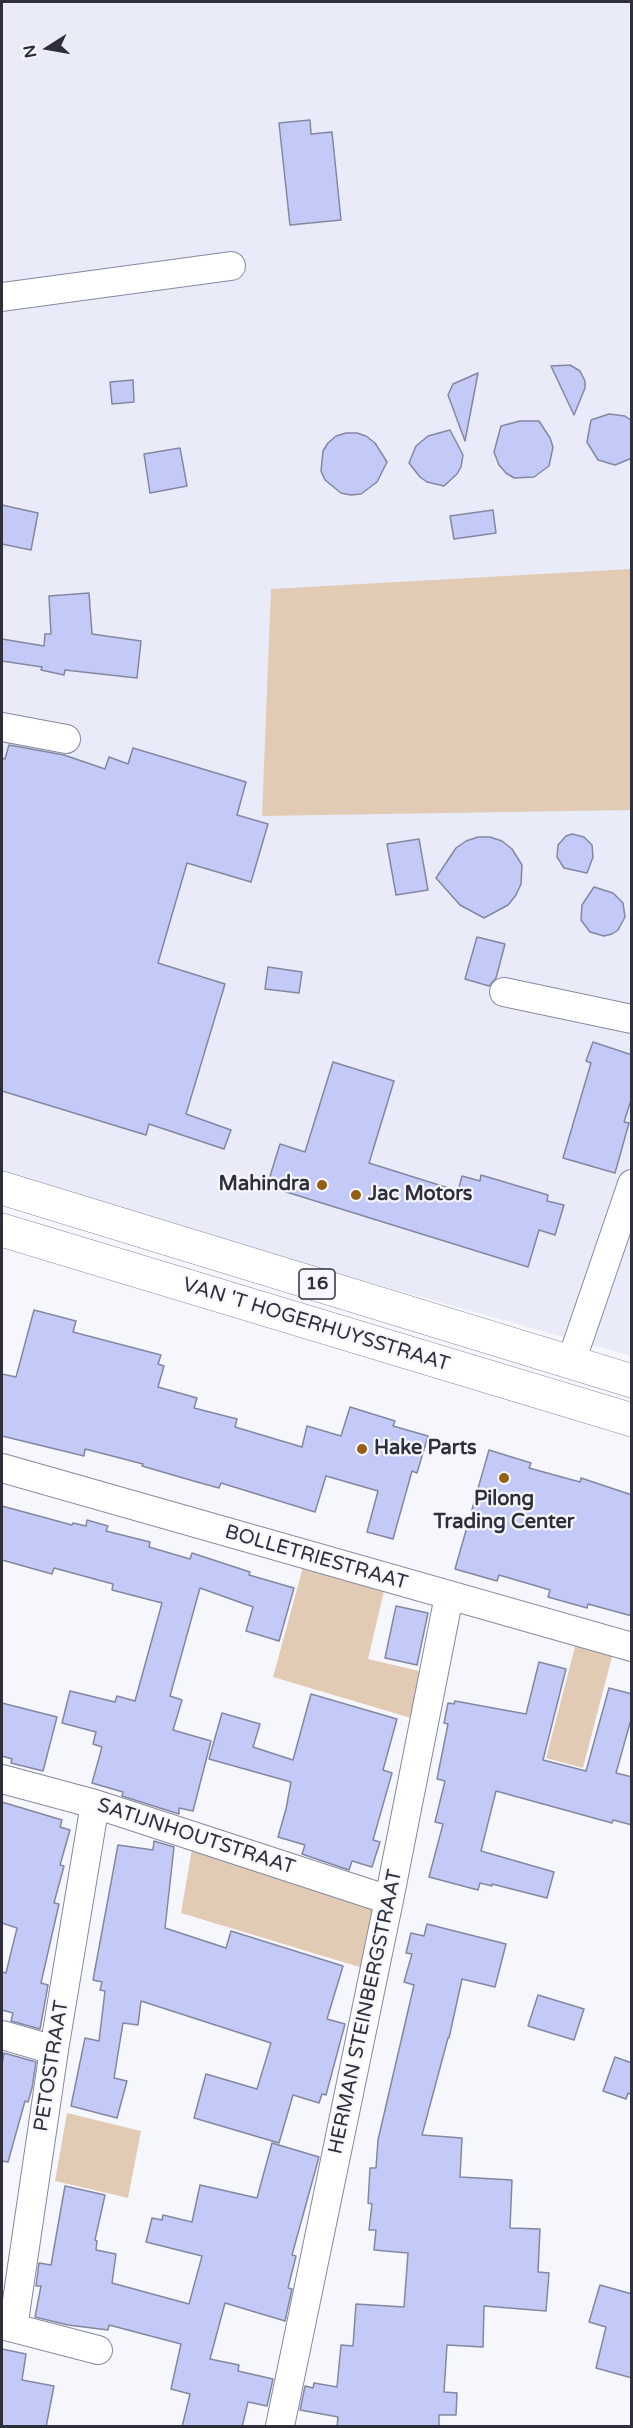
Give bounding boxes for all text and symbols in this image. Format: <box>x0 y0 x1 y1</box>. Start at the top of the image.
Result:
north arrow <box>18 18 78 78</box>
text: N <box>19 43 41 60</box>
place label: Mahindra <box>219 1173 310 1197</box>
marker: Mahindra <box>315 1178 329 1192</box>
place label: Jac Motors <box>368 1183 472 1207</box>
marker: Jac Motors <box>349 1188 363 1202</box>
road number: 16 <box>299 1269 335 1299</box>
street label: VAN 'T HOGERHUYSSTRAAT <box>180 1273 452 1377</box>
place label: Hake Parts <box>374 1437 477 1461</box>
marker: Hake Parts <box>355 1442 369 1456</box>
marker: Pilong Trading Center <box>497 1471 511 1485</box>
place label: Pilong Trading Center <box>434 1488 574 1535</box>
street label: BOLLETRIESTRAAT <box>222 1520 410 1596</box>
street label: SATIJNHOUTSTRAAT <box>94 1794 298 1880</box>
street label: HERMAN STEINBERGSTRAAT <box>324 1868 408 2156</box>
street label: PETOSTRAAT <box>30 1999 74 2133</box>

